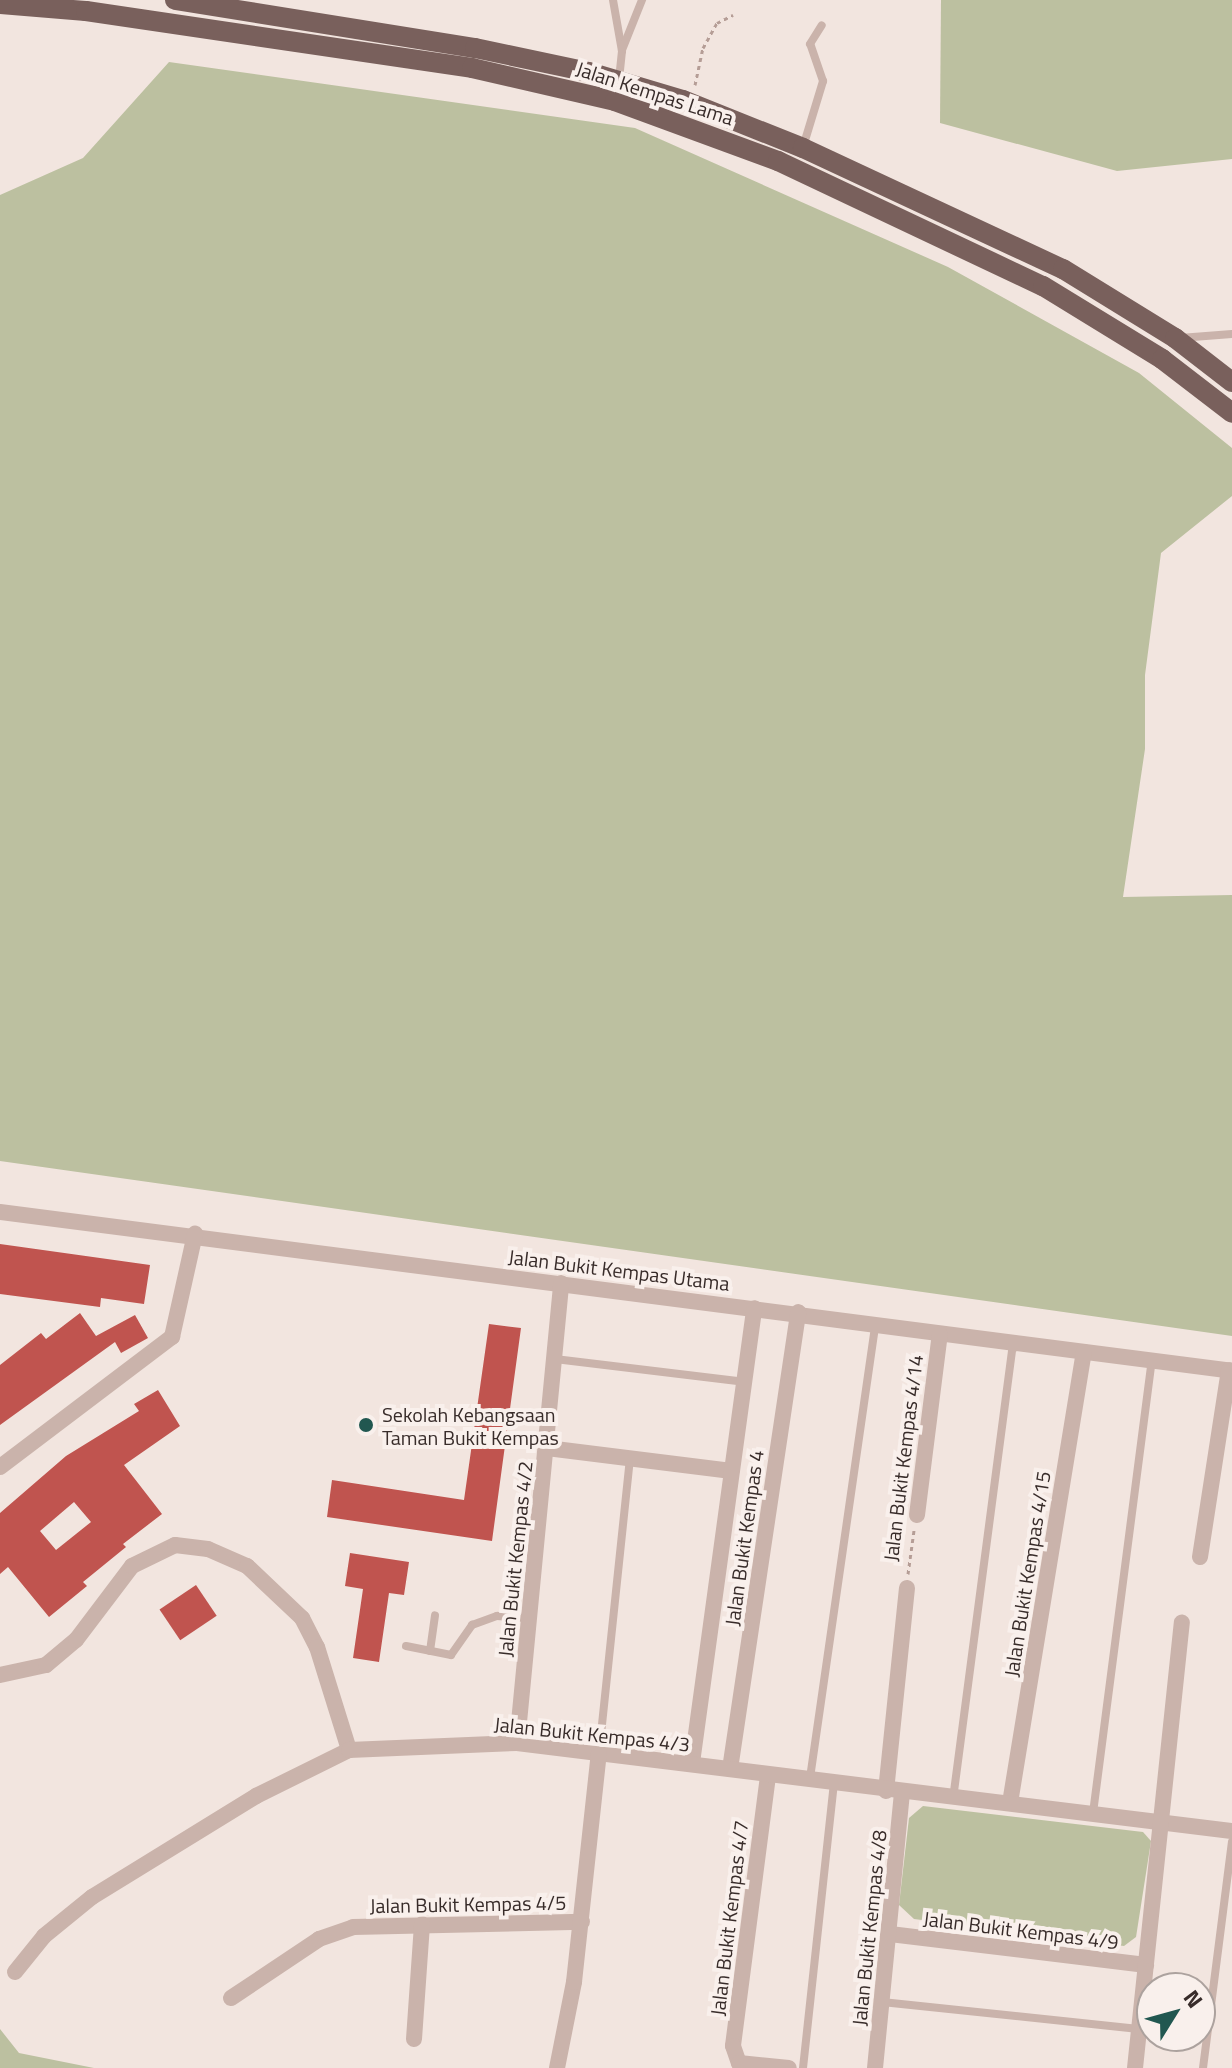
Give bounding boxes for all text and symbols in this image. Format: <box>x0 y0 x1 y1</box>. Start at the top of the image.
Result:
street label: Jalan Kempas Lama <box>573 56 737 130</box>
street label: Jalan Bukit Kempas Utama <box>507 1245 731 1295</box>
street label: Jalan Bukit Kempas 4/14 <box>878 1353 928 1563</box>
place label: Sekolah Kebangsaan Taman Bukit Kempas <box>382 1402 559 1449</box>
marker: Sekolah Kebangsaan Taman Bukit Kempas <box>357 1416 375 1434</box>
street label: Jalan Bukit Kempas 4 <box>720 1449 768 1627</box>
street label: Jalan Bukit Kempas 4/2 <box>493 1460 537 1658</box>
street label: Jalan Bukit Kempas 4/15 <box>999 1469 1055 1679</box>
street label: Jalan Bukit Kempas 4/3 <box>493 1712 691 1756</box>
street label: Jalan Bukit Kempas 4/7 <box>705 1819 753 2017</box>
street label: Jalan Bukit Kempas 4/8 <box>847 1829 891 2027</box>
street label: Jalan Bukit Kempas 4/5 <box>369 1890 567 1918</box>
street label: Jalan Bukit Kempas 4/9 <box>922 1906 1120 1954</box>
north arrow <box>1136 1972 1216 2052</box>
text: N <box>1175 1982 1212 2015</box>

